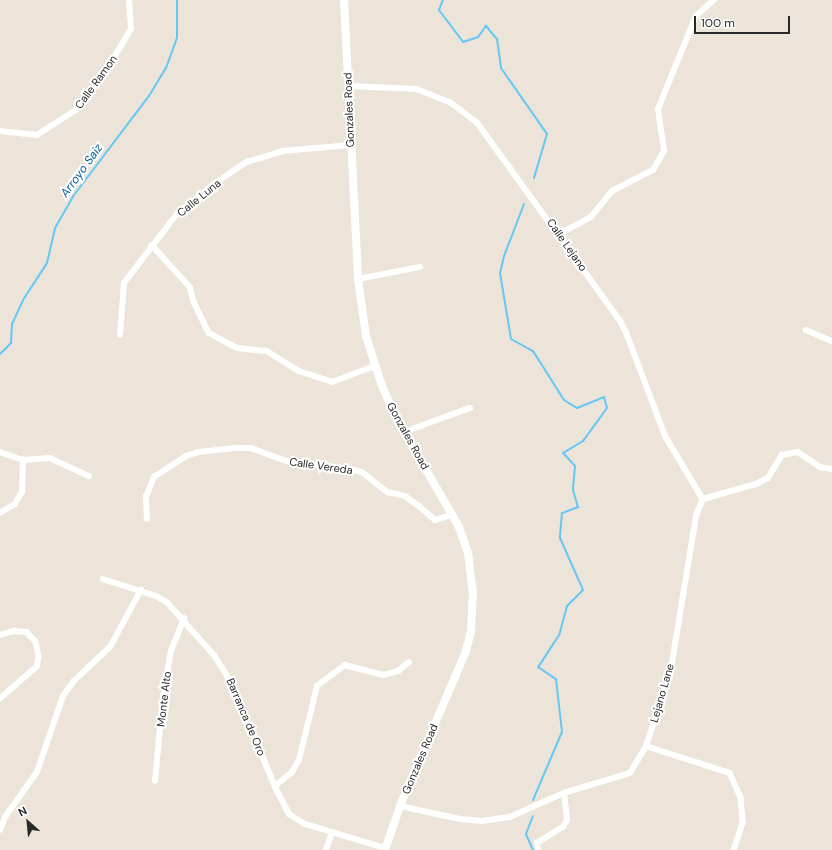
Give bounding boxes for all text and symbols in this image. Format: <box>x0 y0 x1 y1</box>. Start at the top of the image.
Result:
scale bar <box>696 8 792 34</box>
text: 100 m <box>701 15 735 31</box>
street label: Calle Ramon <box>72 53 120 111</box>
street label: Gonzales Road <box>341 72 357 148</box>
water label: Arroyo Saiz <box>58 142 106 200</box>
street label: Calle Luna <box>175 176 223 220</box>
street label: Calle Lejano <box>544 216 590 274</box>
street label: Gonzales Road <box>384 400 432 472</box>
street label: Calle Vereda <box>288 455 354 477</box>
street label: Lejano Lane <box>647 662 677 724</box>
street label: Monte Alto <box>154 670 174 728</box>
street label: Barranca de Oro <box>224 676 268 758</box>
street label: Gonzales Road <box>399 722 441 796</box>
north arrow <box>8 802 48 842</box>
text: N <box>16 803 29 819</box>

